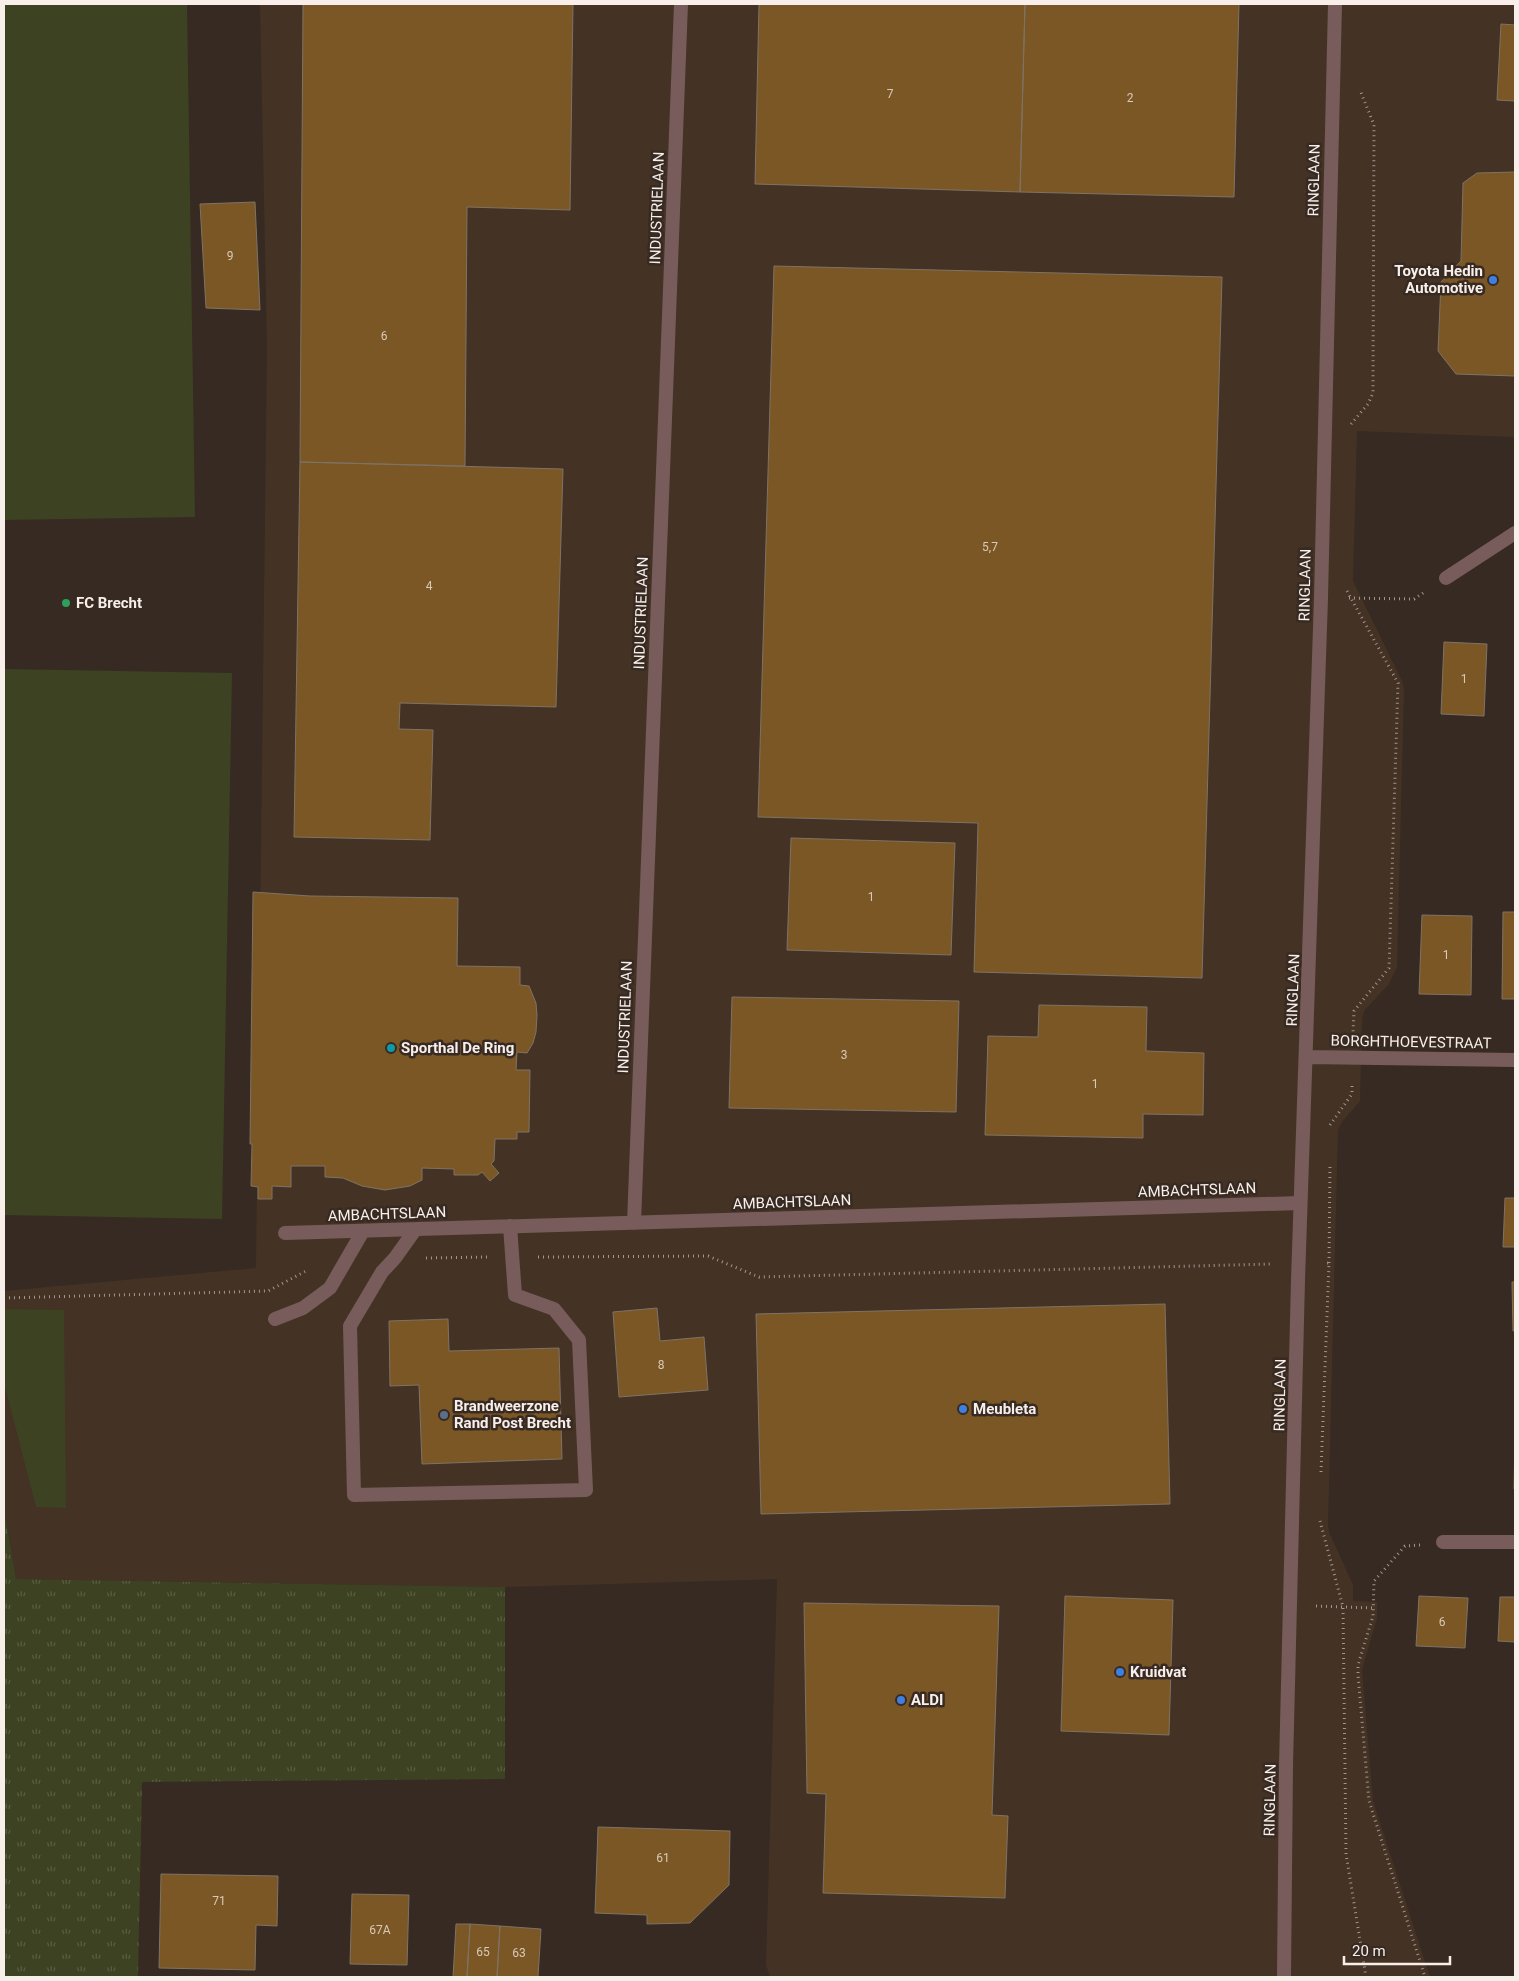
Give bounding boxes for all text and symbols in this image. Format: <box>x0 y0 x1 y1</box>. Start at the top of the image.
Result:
house number: 7 <box>887 87 894 101</box>
house number: 2 <box>1127 91 1134 105</box>
street label: RINGLAAN <box>1304 143 1324 217</box>
street label: INDUSTRIELAAN <box>646 151 668 265</box>
house number: 9 <box>227 249 233 263</box>
place label: Toyota Hedin Automotive <box>1394 262 1483 297</box>
marker: Toyota Hedin Automotive <box>1487 274 1499 286</box>
house number: 6 <box>381 329 388 343</box>
house number: 5,7 <box>982 540 998 554</box>
street label: RINGLAAN <box>1295 548 1315 622</box>
street label: INDUSTRIELAAN <box>630 556 652 670</box>
house number: 4 <box>426 579 433 593</box>
place label: FC Brecht <box>76 594 142 612</box>
marker: FC Brecht <box>60 597 72 609</box>
house number: 1 <box>1461 672 1467 686</box>
house number: 1 <box>868 890 874 904</box>
house number: 1 <box>1443 948 1449 962</box>
street label: RINGLAAN <box>1283 953 1303 1027</box>
street label: INDUSTRIELAAN <box>614 960 636 1074</box>
street label: BORGHTHOEVESTRAAT <box>1330 1032 1492 1052</box>
place label: Sporthal De Ring <box>401 1039 514 1057</box>
marker: Sporthal De Ring <box>385 1042 397 1054</box>
house number: 3 <box>841 1048 847 1062</box>
house number: 1 <box>1092 1077 1098 1091</box>
street label: AMBACHTSLAAN <box>1138 1179 1256 1201</box>
street label: AMBACHTSLAAN <box>733 1191 851 1213</box>
street label: AMBACHTSLAAN <box>328 1203 446 1225</box>
house number: 8 <box>658 1358 665 1372</box>
street label: RINGLAAN <box>1270 1358 1290 1432</box>
place label: Brandweerzone Rand Post Brecht <box>454 1397 571 1432</box>
place label: Meubleta <box>973 1400 1036 1418</box>
marker: Meubleta <box>957 1403 969 1415</box>
marker: Brandweerzone Rand Post Brecht <box>438 1409 450 1421</box>
house number: 6 <box>1439 1615 1446 1629</box>
place label: Kruidvat <box>1130 1663 1186 1681</box>
marker: Kruidvat <box>1114 1666 1126 1678</box>
place label: ALDI <box>911 1691 943 1709</box>
marker: ALDI <box>895 1694 907 1706</box>
street label: RINGLAAN <box>1260 1763 1280 1837</box>
house number: 61 <box>656 1851 670 1865</box>
house number: 71 <box>212 1894 226 1908</box>
house number: 67A <box>369 1923 391 1937</box>
scale bar <box>1344 1934 1450 1966</box>
text: 20 m <box>1352 1942 1386 1960</box>
house number: 65 <box>476 1945 490 1959</box>
house number: 63 <box>512 1946 526 1960</box>

